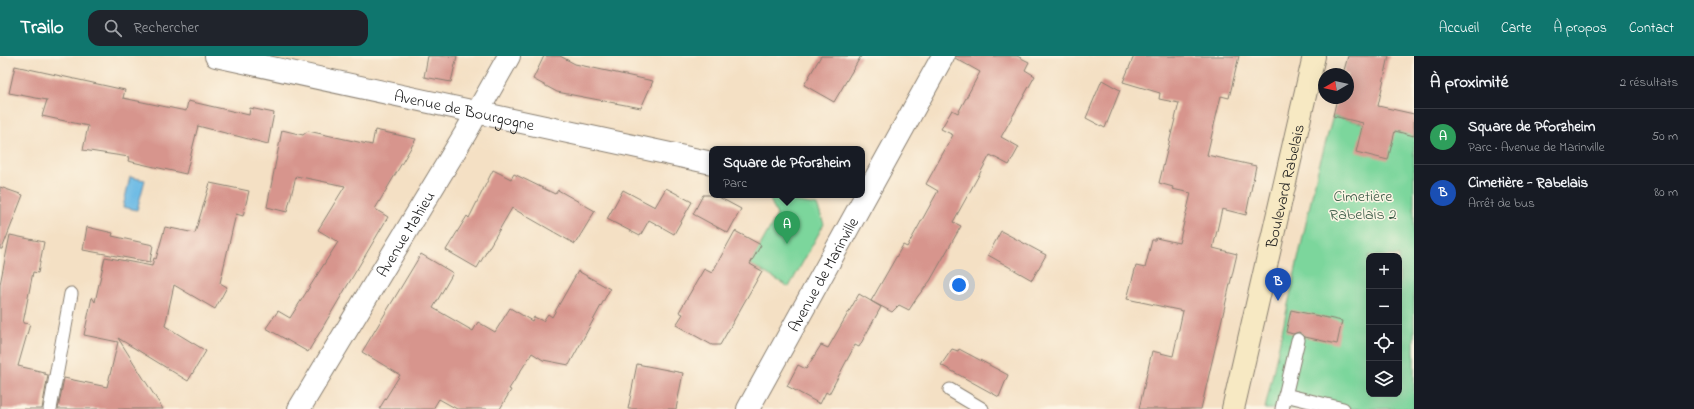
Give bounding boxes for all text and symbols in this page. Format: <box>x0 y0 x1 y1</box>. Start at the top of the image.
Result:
search box <box>88 10 368 46</box>
text: Trailo <box>20 15 64 42</box>
icon: search <box>102 17 124 39</box>
text: Rechercher <box>134 17 199 39</box>
text: Accueil <box>1439 18 1479 39</box>
text: Carte <box>1501 18 1532 39</box>
text: À propos <box>1554 18 1607 39</box>
text: Contact <box>1629 18 1674 39</box>
north arrow <box>1318 68 1354 104</box>
text: À proximité <box>1430 70 1508 95</box>
text: 2 résultats <box>1620 73 1678 92</box>
street label: Avenue de Bourgogne <box>392 85 537 139</box>
text: Square de Pforzheim <box>1468 116 1595 138</box>
street label: Boulevard Rabelais <box>1260 122 1312 252</box>
text: A <box>1439 127 1447 146</box>
text: 50 m <box>1652 127 1678 146</box>
text: Parc · Avenue de Marinville <box>1468 138 1605 157</box>
popup <box>709 146 865 198</box>
text: Square de Pforzheim <box>723 152 851 174</box>
text: Cimetière - Rabelais <box>1468 172 1588 194</box>
text: Parc <box>723 174 747 193</box>
text: B <box>1439 183 1447 202</box>
text: 80 m <box>1654 183 1678 202</box>
park label: Cimetière Rabelais 2 <box>1329 185 1397 227</box>
street label: Avenue Mahieu <box>371 187 442 282</box>
text: Arrêt de bus <box>1468 194 1535 213</box>
pin: A <box>774 211 800 244</box>
street label: Avenue de Marinville <box>783 214 861 334</box>
map controls <box>1366 253 1402 397</box>
button: + <box>1366 253 1402 289</box>
pin: B <box>1265 268 1291 301</box>
your location <box>949 275 969 295</box>
button: − <box>1366 289 1402 325</box>
button: locate <box>1366 325 1402 361</box>
button: layers <box>1366 361 1402 397</box>

